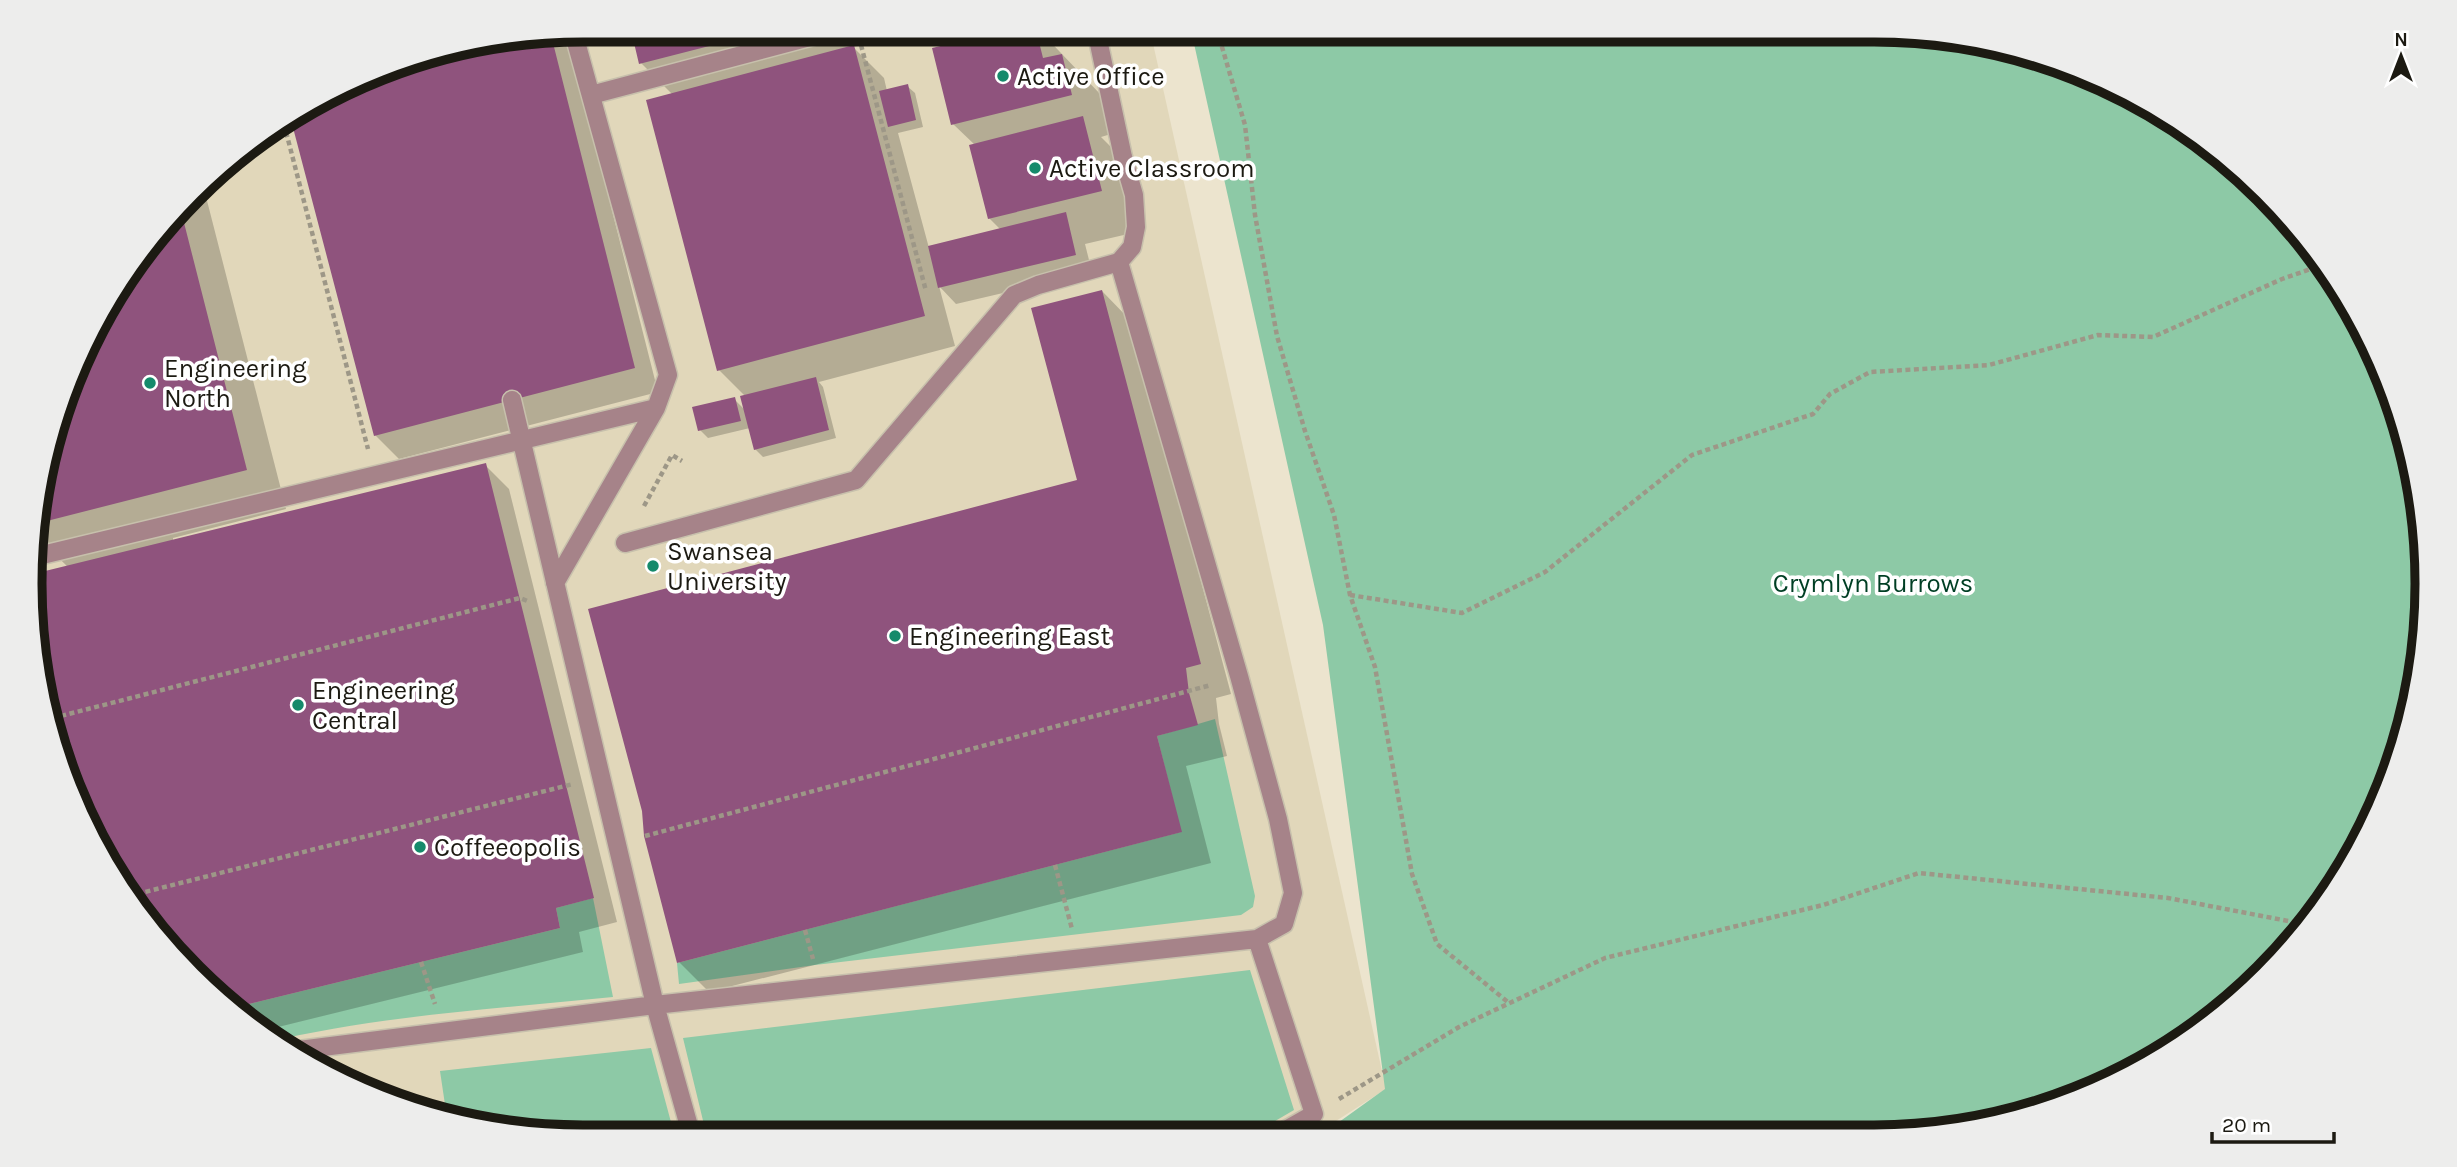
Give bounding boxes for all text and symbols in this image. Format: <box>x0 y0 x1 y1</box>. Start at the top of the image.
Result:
north arrow <box>2366 21 2436 91</box>
text: N <box>2394 29 2408 51</box>
place label: Active Office <box>1017 61 1165 92</box>
marker: Active Office <box>995 68 1011 84</box>
place label: Active Classroom <box>1049 153 1254 184</box>
marker: Active Classroom <box>1027 160 1043 176</box>
place label: Engineering North <box>164 353 307 414</box>
marker: Engineering North <box>142 375 158 391</box>
place label: Swansea University <box>667 536 787 597</box>
marker: Swansea University <box>645 558 661 574</box>
park label: Crymlyn Burrows <box>1773 568 1973 599</box>
place label: Engineering East <box>909 621 1110 652</box>
marker: Engineering East <box>887 628 903 644</box>
place label: Engineering Central <box>312 675 455 736</box>
marker: Engineering Central <box>290 697 306 713</box>
place label: Coffeeopolis <box>434 832 581 863</box>
marker: Coffeeopolis <box>412 839 428 855</box>
scale bar <box>2212 1100 2334 1144</box>
text: 20 m <box>2222 1113 2271 1137</box>

